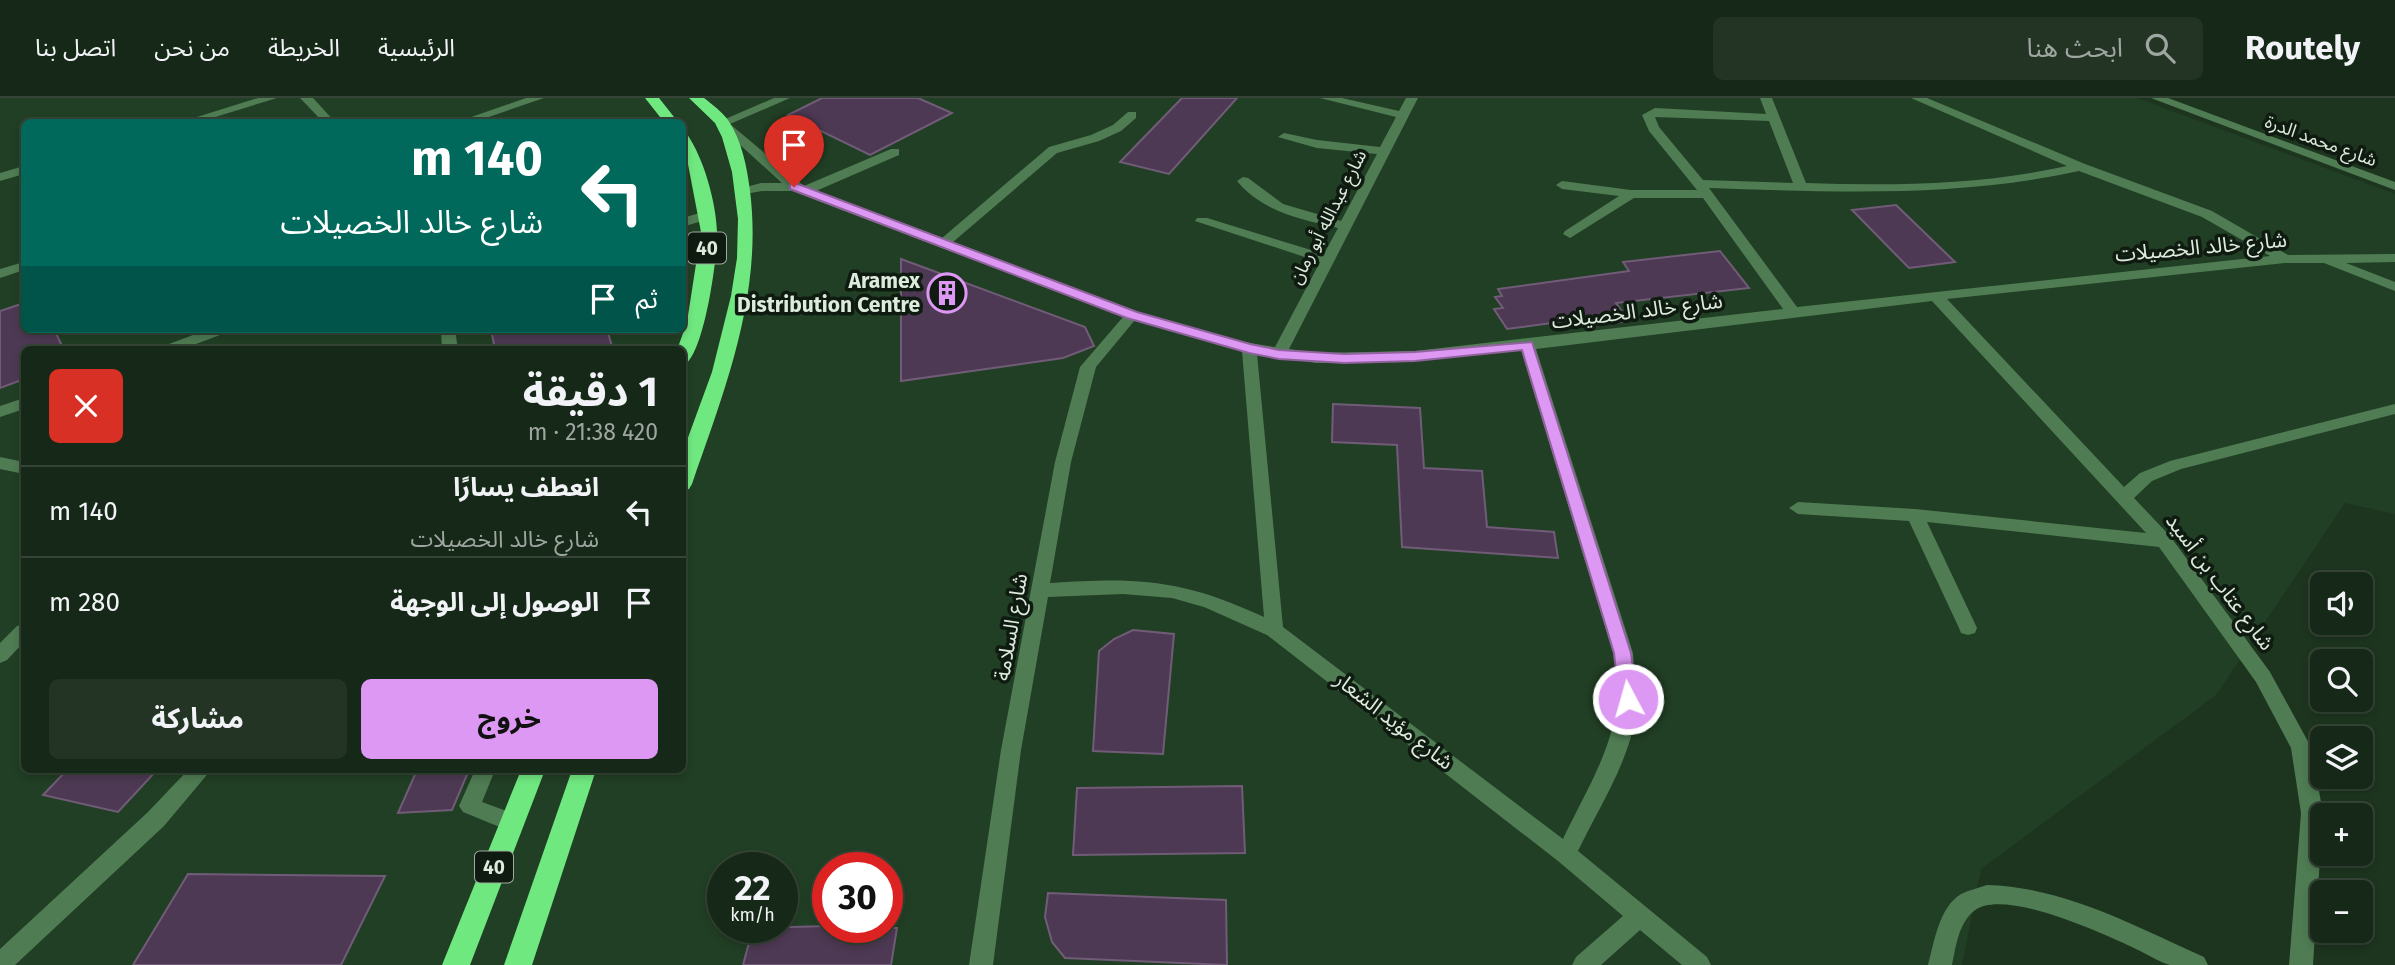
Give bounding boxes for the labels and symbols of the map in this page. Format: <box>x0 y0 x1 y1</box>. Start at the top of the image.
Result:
street label: شارع محمد الدرة <box>2261 111 2380 174</box>
pin <box>764 115 824 187</box>
street label: شارع عبدالله أبو رمان <box>1284 146 1374 289</box>
street label: شارع خالد الخصيلات <box>2114 227 2288 269</box>
road number: 40 <box>688 232 726 264</box>
place label: Aramex Distribution Centre <box>737 268 920 318</box>
building icon: Aramex Distribution Centre <box>926 272 968 314</box>
street label: شارع خالد الخصيلات <box>1550 288 1724 336</box>
street label: شارع عتاب بن أسيد <box>2159 509 2280 657</box>
street label: شارع السلامة <box>989 571 1035 683</box>
position arrow <box>1591 662 1665 736</box>
street label: شارع مؤيد الشعار <box>1327 666 1459 777</box>
road number: 40 <box>475 852 513 882</box>
speed limit sign: 30 <box>812 852 903 943</box>

